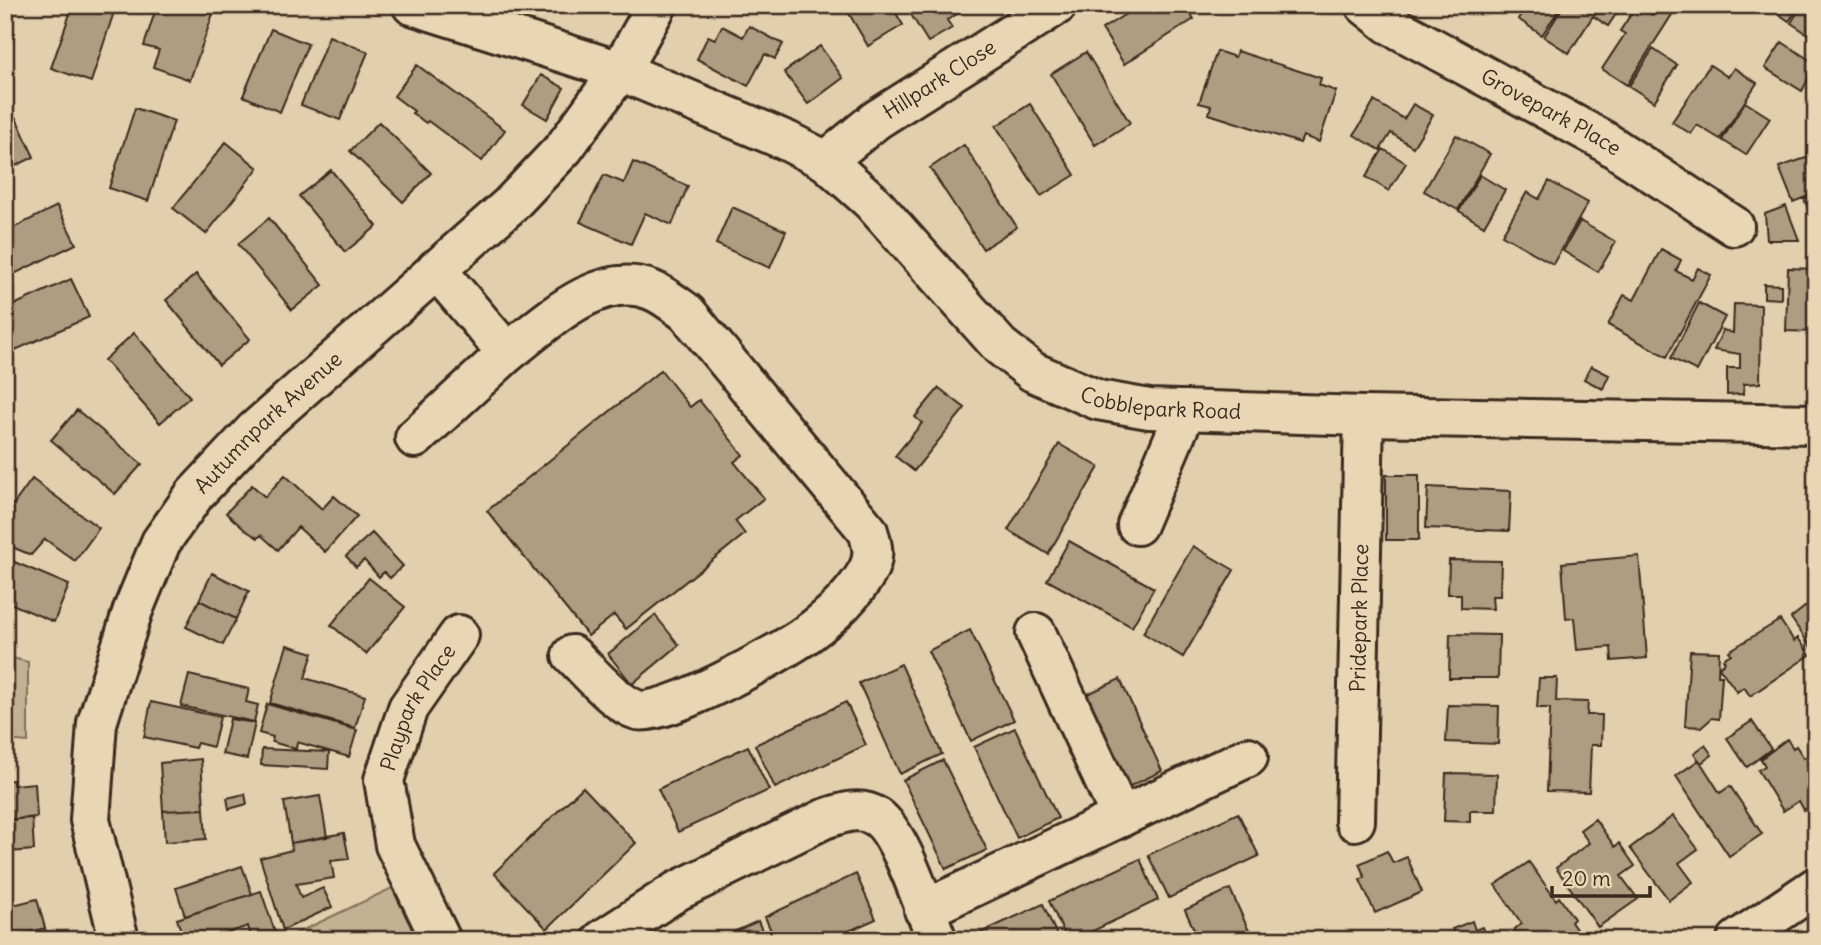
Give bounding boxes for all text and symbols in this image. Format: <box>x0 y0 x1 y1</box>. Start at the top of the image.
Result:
street label: Hillpark Close <box>878 33 1001 125</box>
street label: Grovepark Place <box>1476 62 1626 162</box>
street label: Autumnpark Avenue <box>188 346 347 499</box>
street label: Cobblepark Road <box>1076 380 1242 425</box>
street label: Pridepark Place <box>1344 543 1374 693</box>
street label: Playpark Place <box>374 639 461 774</box>
scale bar <box>1552 854 1650 898</box>
text: 20 m <box>1562 865 1611 892</box>

